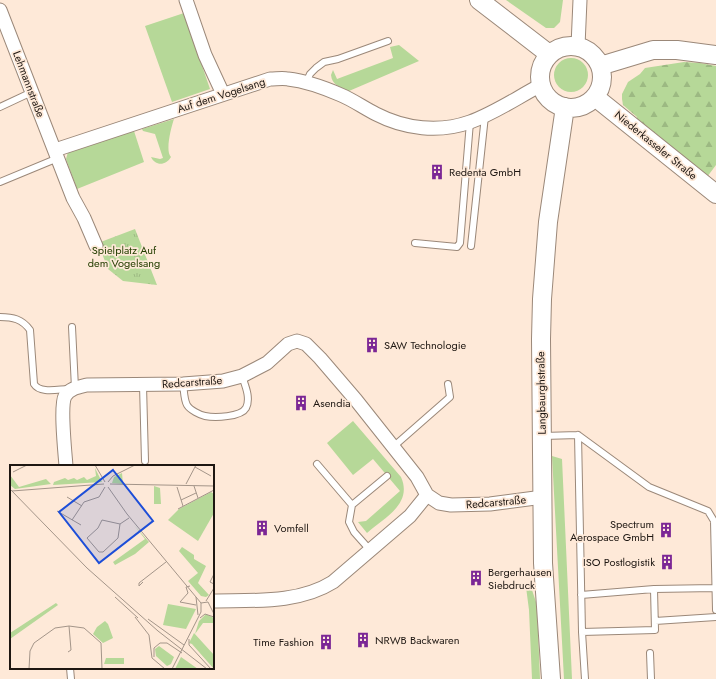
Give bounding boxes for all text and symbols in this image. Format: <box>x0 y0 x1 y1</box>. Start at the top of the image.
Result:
street label: Lehmannstraße <box>9 49 49 120</box>
street label: Auf dem Vogelsang <box>175 73 267 117</box>
street label: Niederkasseler Straße <box>611 107 701 184</box>
building icon: Redenta GmbH <box>428 163 446 181</box>
place label: Redenta GmbH <box>449 164 521 180</box>
park label: Spielplatz Auf dem Vogelsang <box>88 242 160 271</box>
building icon: SAW Technologie <box>363 336 381 354</box>
place label: SAW Technologie <box>384 337 467 353</box>
street label: Langbaurghstraße <box>532 351 550 435</box>
street label: Redcarstraße <box>161 372 223 392</box>
building icon: Asendia <box>292 394 310 412</box>
place label: Asendia <box>313 395 351 411</box>
inset map <box>10 465 214 669</box>
street label: Redcarstraße <box>465 491 527 513</box>
place label: Spectrum Aerospace GmbH <box>570 516 654 545</box>
building icon: Vomfell <box>253 519 271 537</box>
place label: Vomfell <box>274 520 309 536</box>
building icon: Spectrum Aerospace GmbH <box>657 521 675 539</box>
building icon: ISO Postlogistik <box>658 553 676 571</box>
place label: ISO Postlogistik <box>583 554 655 570</box>
place label: Bergerhausen Siebdruck <box>488 564 552 593</box>
building icon: Bergerhausen Siebdruck <box>467 569 485 587</box>
building icon: NRWB Backwaren <box>354 631 372 649</box>
place label: NRWB Backwaren <box>375 632 460 648</box>
building icon: Time Fashion <box>317 633 335 651</box>
place label: Time Fashion <box>253 634 314 650</box>

